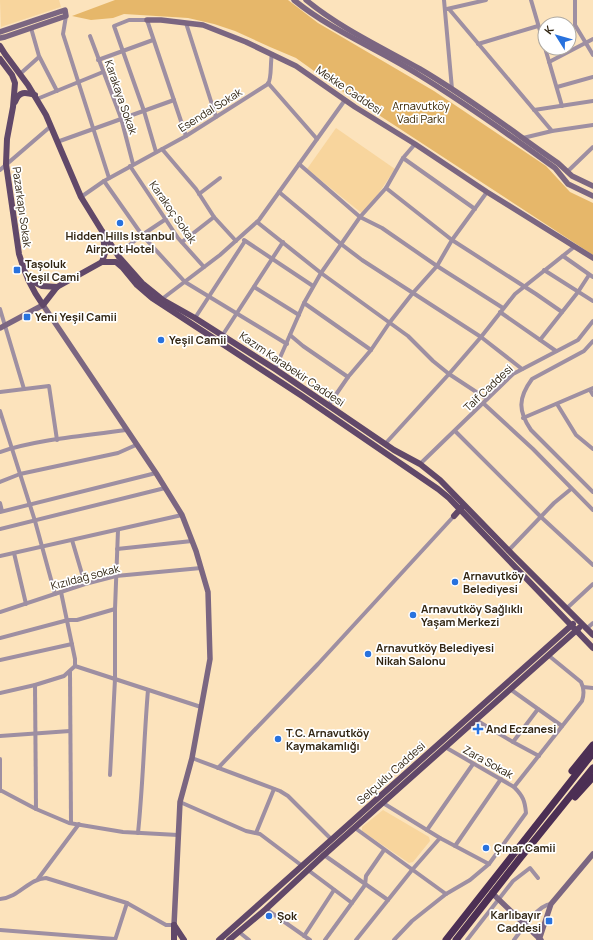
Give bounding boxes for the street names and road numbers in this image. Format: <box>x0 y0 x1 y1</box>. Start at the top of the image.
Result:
street label: Karakaya Sokak <box>102 58 141 137</box>
street label: Mekke Caddesi <box>313 62 385 117</box>
street label: Esendal Sokak <box>175 84 245 135</box>
street label: Pazarkapı Sokak <box>9 166 36 249</box>
street label: Karakoç Sokak <box>146 178 201 246</box>
street label: Kazım Karabekir Caddesi <box>237 328 348 409</box>
street label: Taif Caddesi <box>460 361 516 414</box>
street label: Kızıldağ sokak <box>49 560 121 593</box>
street label: Selçuklu Caddesi <box>353 738 428 807</box>
street label: Zara Sokak <box>460 742 517 782</box>

